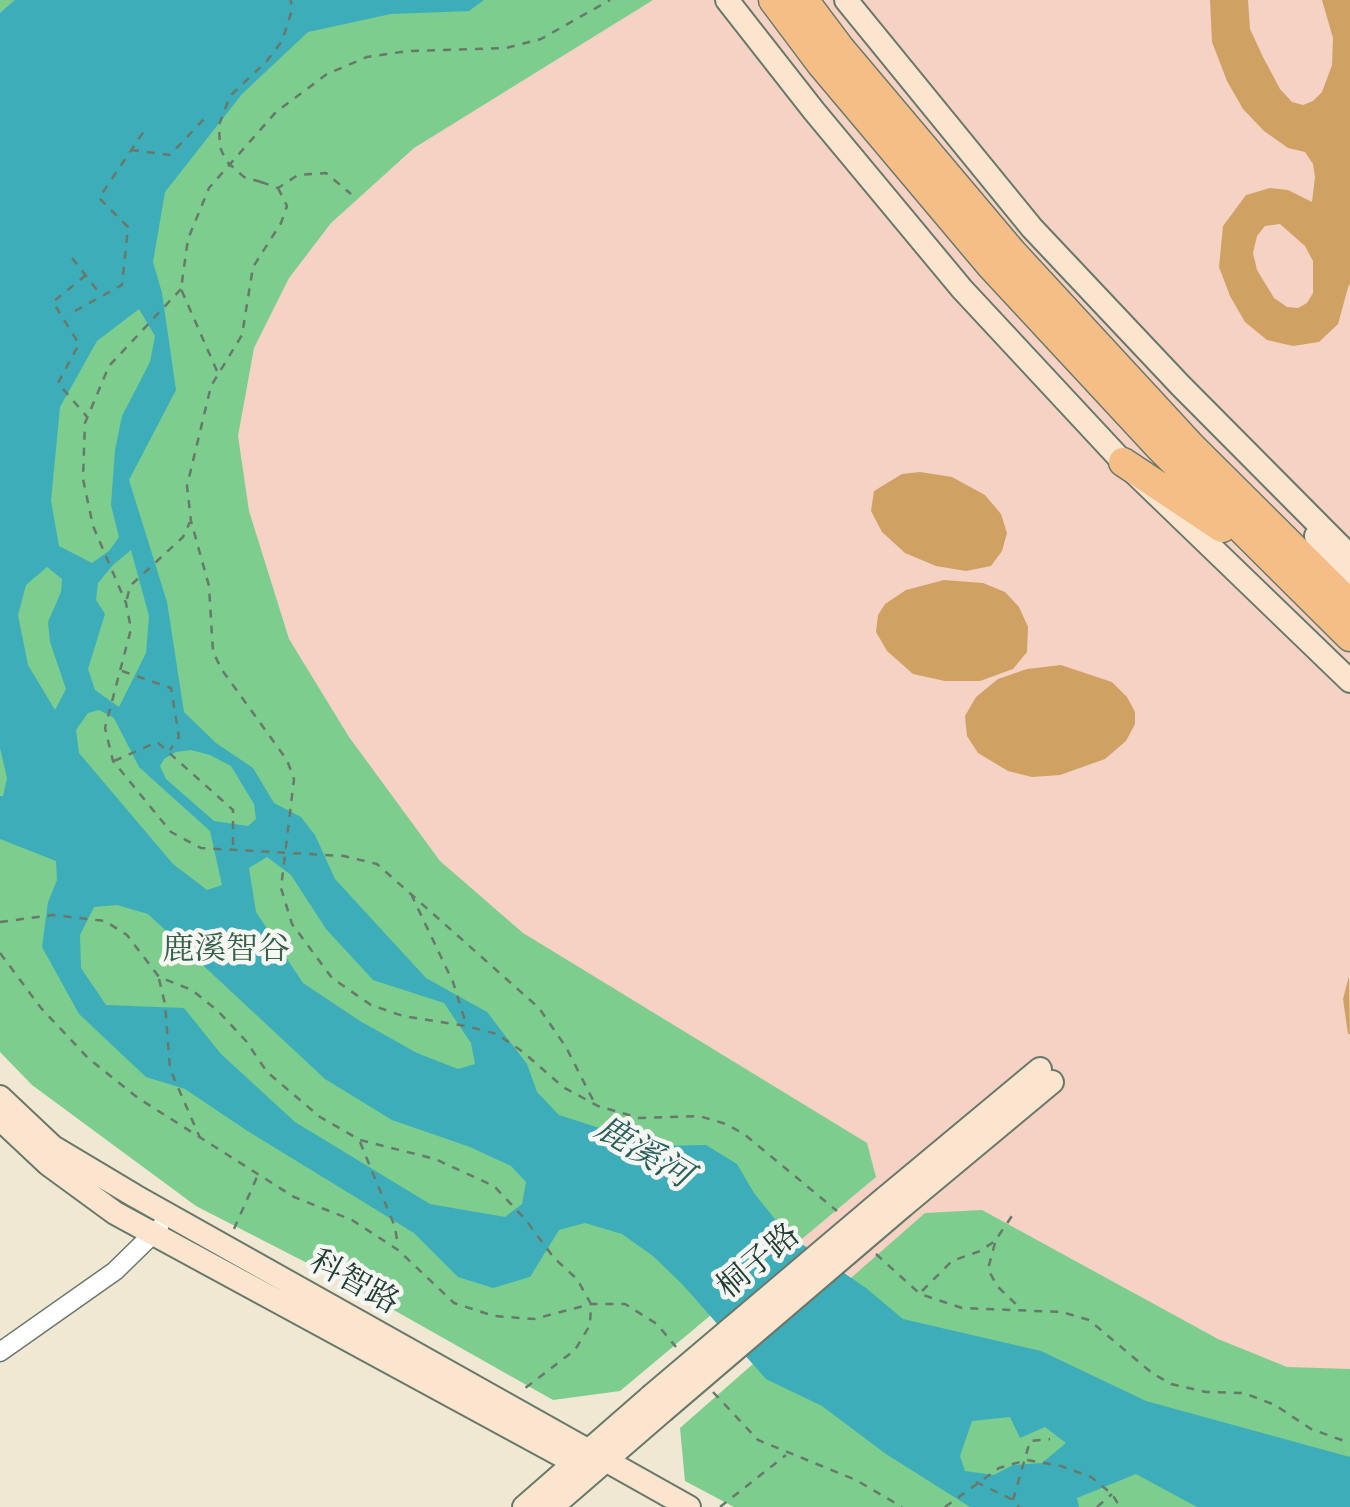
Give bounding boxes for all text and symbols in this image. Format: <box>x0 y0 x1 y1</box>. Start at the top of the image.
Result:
park label: 鹿溪智谷 <box>162 931 290 969</box>
water label: 鹿溪河 <box>587 1108 699 1198</box>
street label: 桐子路 <box>710 1216 808 1308</box>
street label: 科智路 <box>303 1243 405 1323</box>

